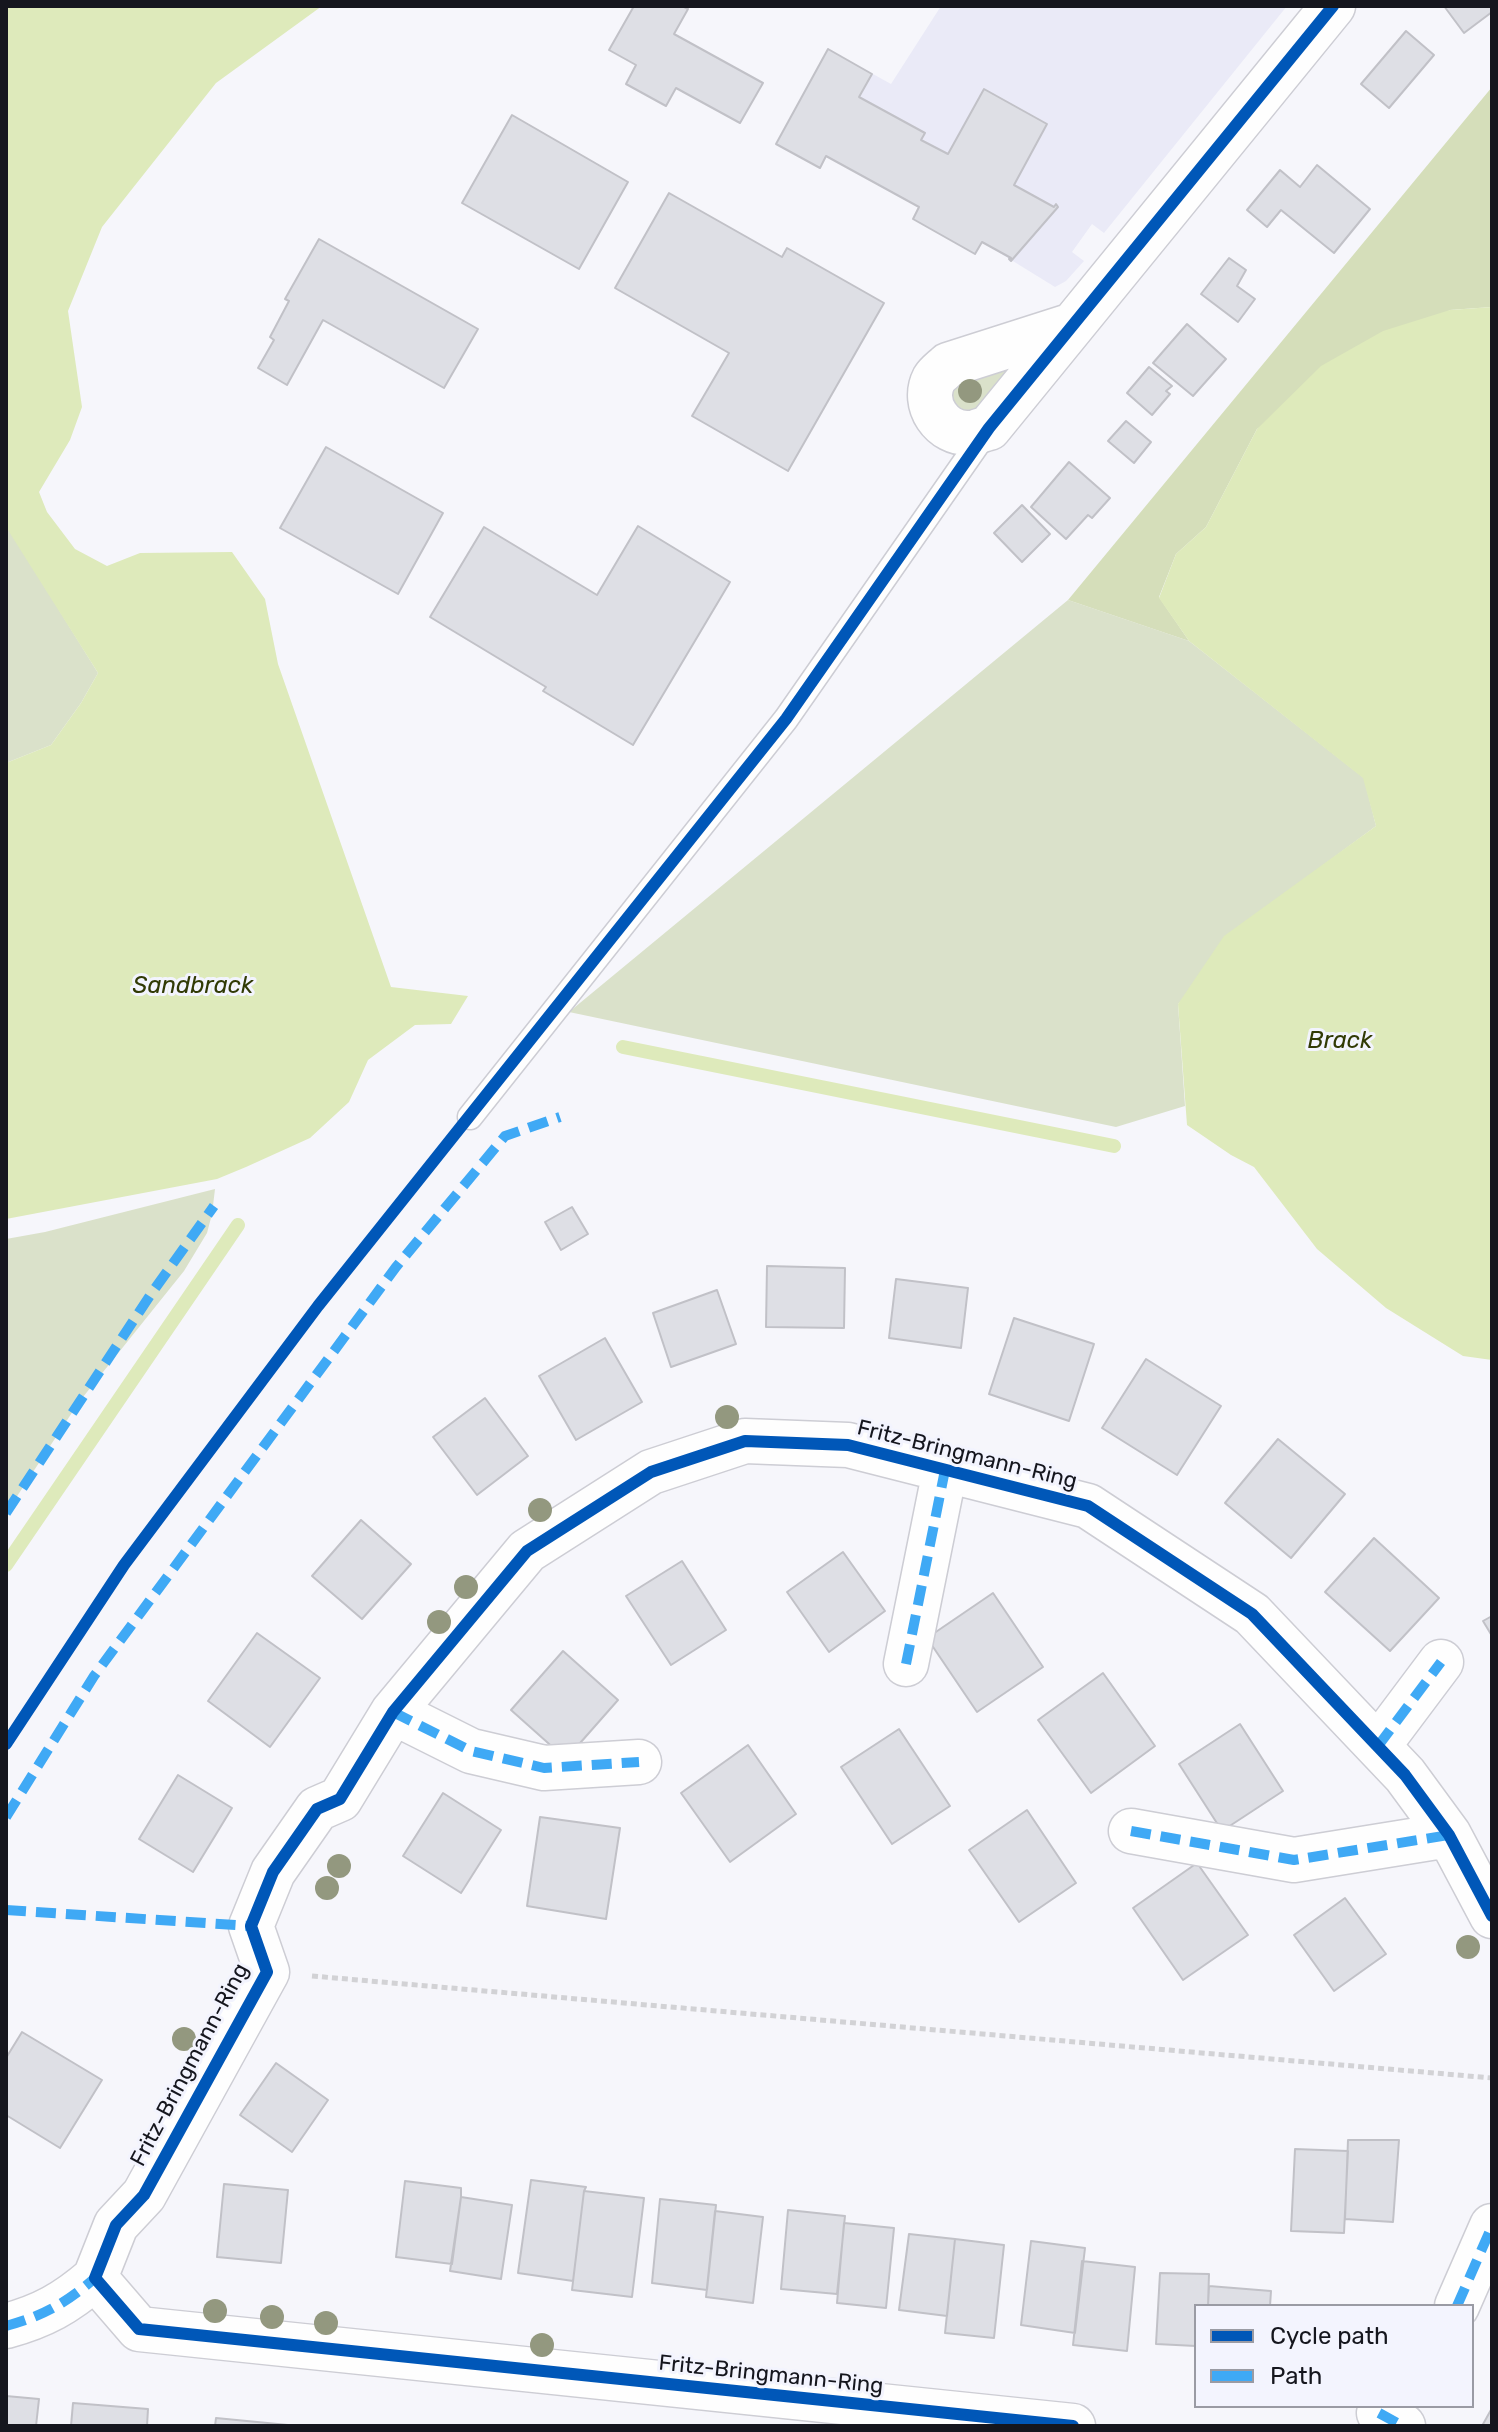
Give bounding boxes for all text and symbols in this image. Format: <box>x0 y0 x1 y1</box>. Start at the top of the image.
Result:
water label: Sandbrack <box>133 972 253 1000</box>
water label: Brack <box>1308 1027 1372 1055</box>
street label: Fritz-Bringmann-Ring <box>854 1415 1080 1495</box>
street label: Fritz-Bringmann-Ring <box>125 1959 255 2171</box>
legend <box>1194 2304 1474 2408</box>
text: Cycle path <box>1270 2322 1389 2350</box>
street label: Fritz-Bringmann-Ring <box>657 2350 885 2400</box>
text: Path <box>1270 2362 1322 2390</box>

